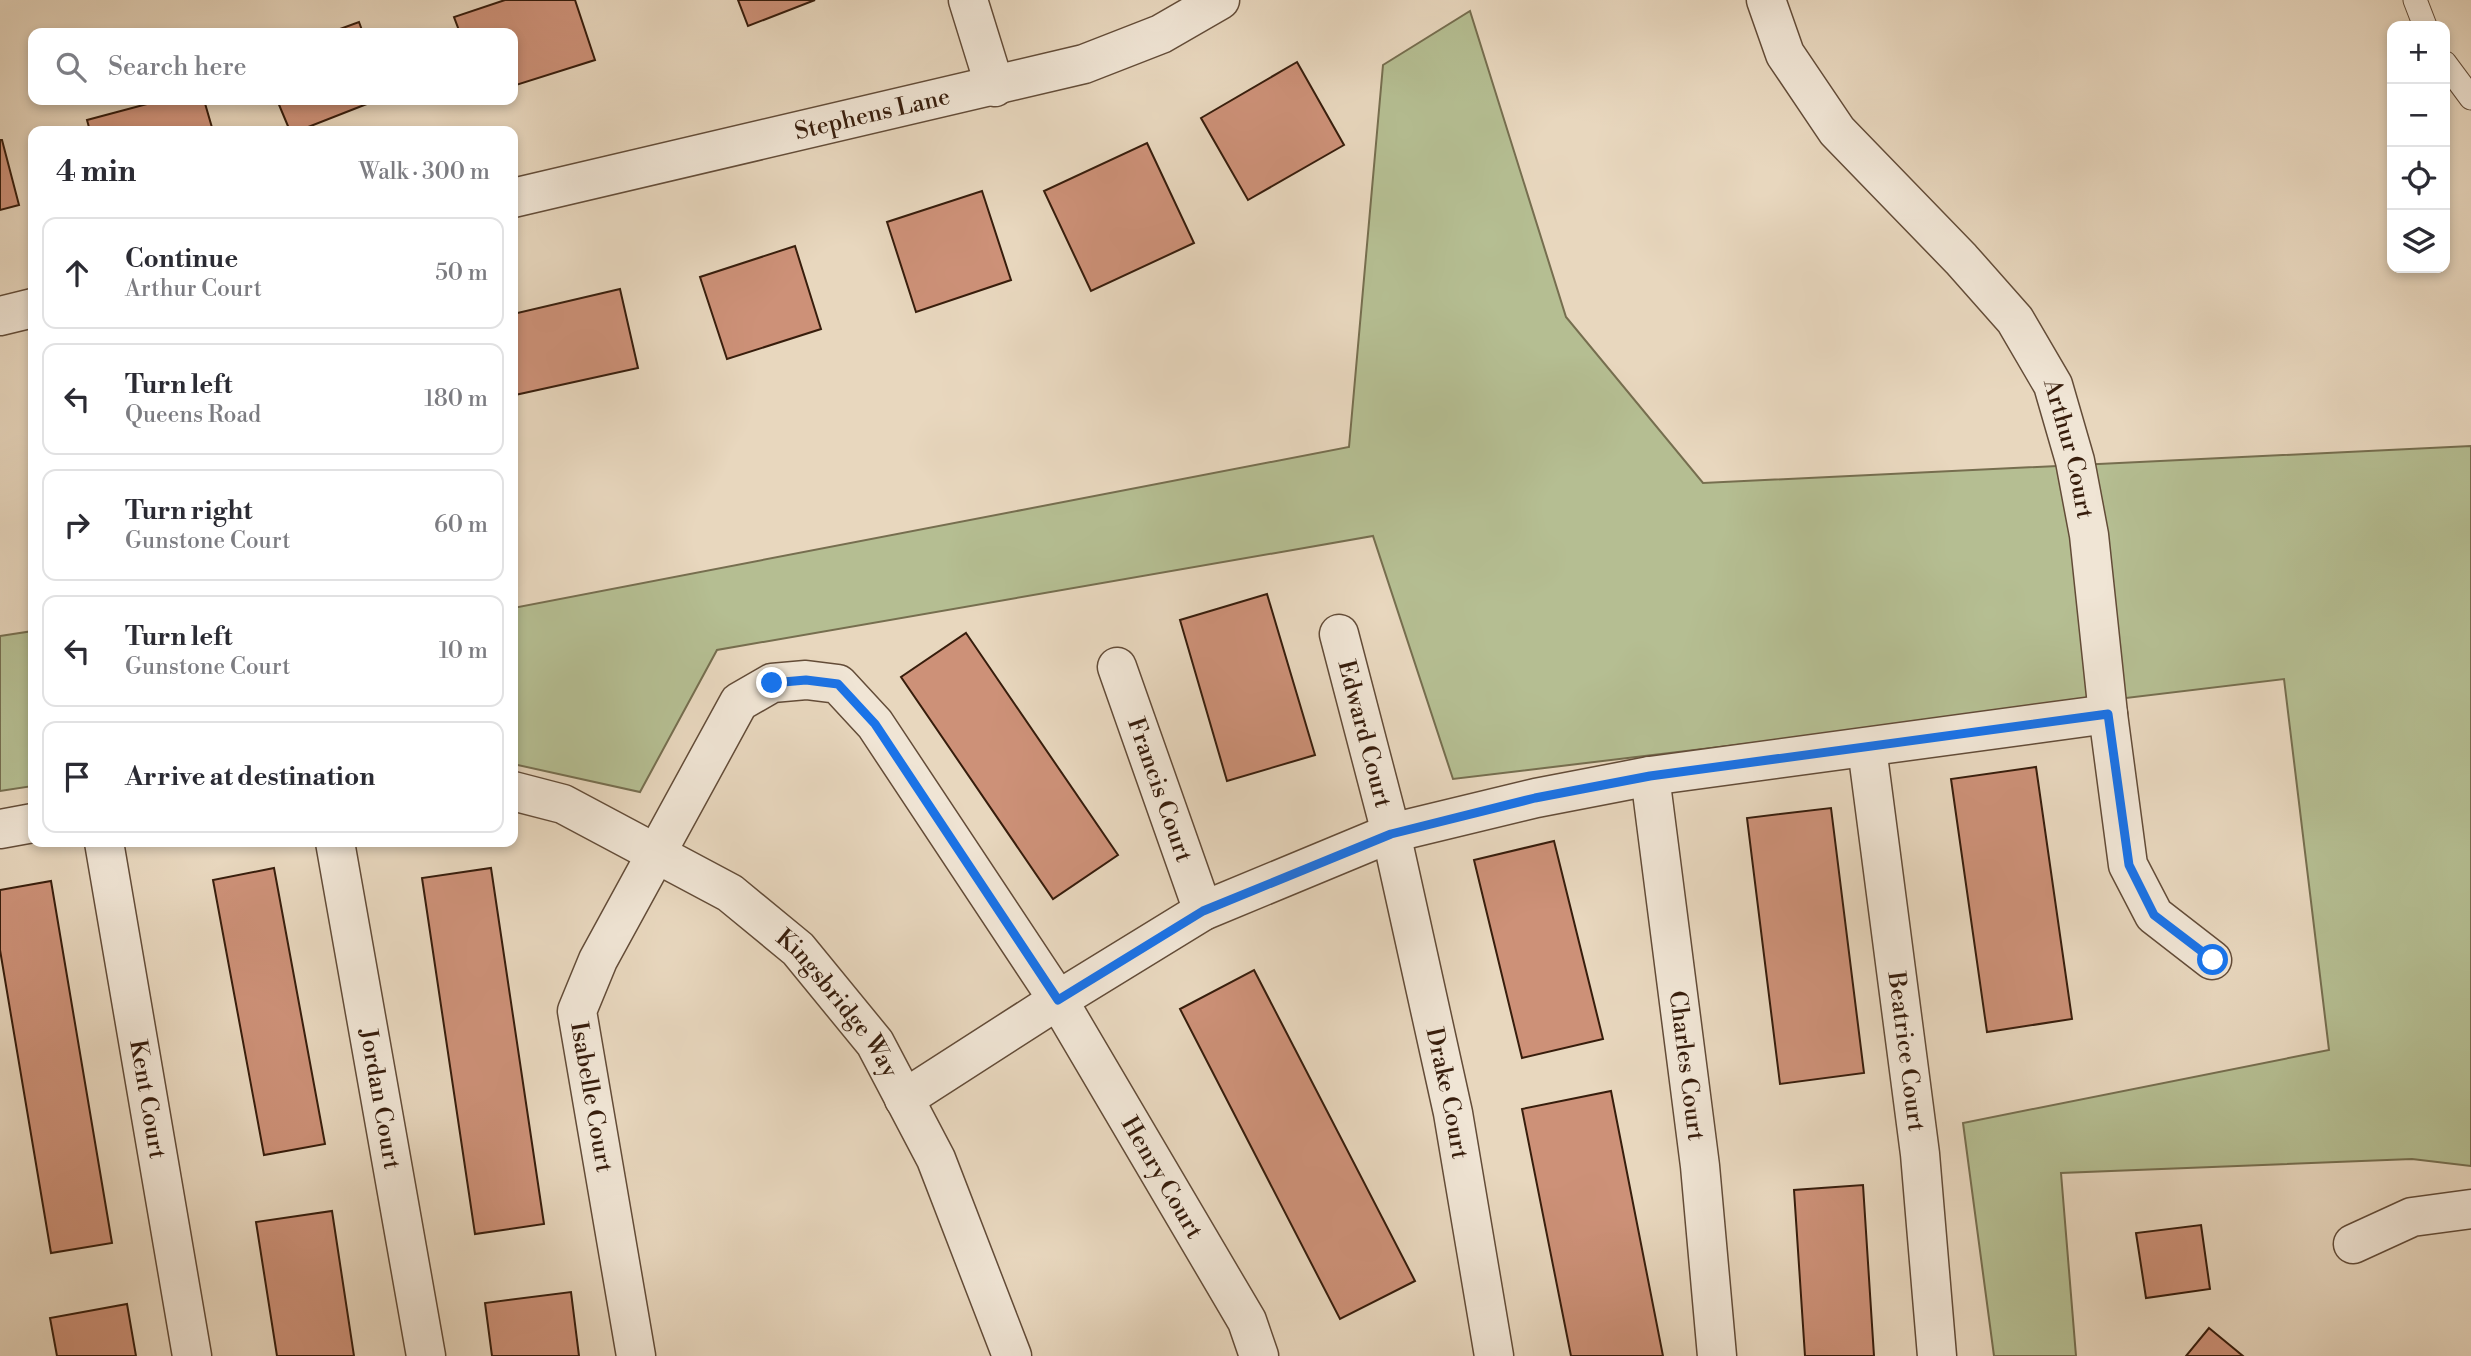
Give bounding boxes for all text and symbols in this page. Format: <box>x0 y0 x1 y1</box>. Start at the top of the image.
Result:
map controls <box>2387 21 2450 273</box>
button: + <box>2387 21 2450 84</box>
search box <box>28 28 518 105</box>
icon: search <box>52 48 90 86</box>
text: Search here <box>108 51 247 83</box>
street label: Stephens Lane <box>792 82 953 147</box>
button: − <box>2387 84 2450 147</box>
button: locate <box>2387 147 2450 210</box>
text: 4 min <box>56 153 136 191</box>
text: Walk · 300 m <box>359 158 490 186</box>
button: layers <box>2387 210 2450 273</box>
text: Continue <box>125 243 238 275</box>
icon: ahead <box>58 254 96 292</box>
text: 50 m <box>435 259 488 287</box>
text: Arthur Court <box>125 275 262 303</box>
text: Turn left <box>125 369 233 401</box>
street label: Arthur Court <box>2036 375 2100 522</box>
icon: left <box>58 380 96 418</box>
text: 180 m <box>424 385 488 413</box>
text: Queens Road <box>125 401 261 429</box>
text: Turn right <box>125 495 253 527</box>
icon: right <box>58 506 96 544</box>
text: 60 m <box>434 511 488 539</box>
text: Gunstone Court <box>125 527 290 555</box>
text: Turn left <box>125 621 233 653</box>
icon: left <box>58 632 96 670</box>
text: 10 m <box>439 637 488 665</box>
text: Gunstone Court <box>125 653 290 681</box>
street label: Edward Court <box>1330 657 1398 811</box>
route end <box>756 667 787 698</box>
street label: Francis Court <box>1120 714 1199 867</box>
icon: arrive <box>58 758 96 796</box>
text: Arrive at destination <box>125 761 375 793</box>
street label: Kingsbridge Way <box>769 923 905 1083</box>
route start <box>2197 944 2228 975</box>
street label: Beatrice Court <box>1880 969 1931 1134</box>
street label: Charles Court <box>1662 989 1711 1143</box>
street label: Isabelle Court <box>563 1020 619 1175</box>
street label: Drake Court <box>1418 1025 1475 1162</box>
street label: Jordan Court <box>352 1026 407 1172</box>
street label: Kent Court <box>122 1037 172 1162</box>
street label: Henry Court <box>1114 1111 1209 1245</box>

